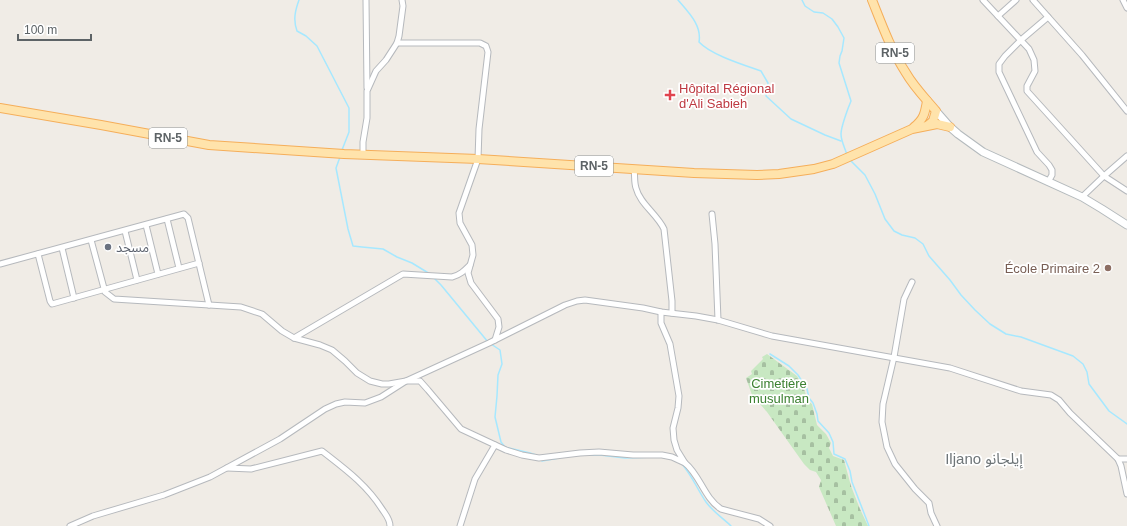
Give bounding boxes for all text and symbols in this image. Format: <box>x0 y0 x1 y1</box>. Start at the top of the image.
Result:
scale bar <box>18 16 91 42</box>
text: 100 m <box>24 23 57 37</box>
road number: RN-5 <box>876 43 914 63</box>
place label: Hôpital Régional d'Ali Sabieh <box>679 81 775 111</box>
marker: Hôpital Régional d'Ali Sabieh <box>664 89 676 101</box>
road number: RN-5 <box>149 128 187 148</box>
road number: RN-5 <box>575 156 613 176</box>
place label: مسجد <box>116 240 149 255</box>
marker: مسجد <box>103 242 113 252</box>
place label: École Primaire 2 <box>1005 261 1100 276</box>
marker: École Primaire 2 <box>1103 263 1113 273</box>
park label: Cimetière musulman <box>749 376 809 406</box>
district label: Iljano إيلجانو <box>945 450 1024 469</box>

